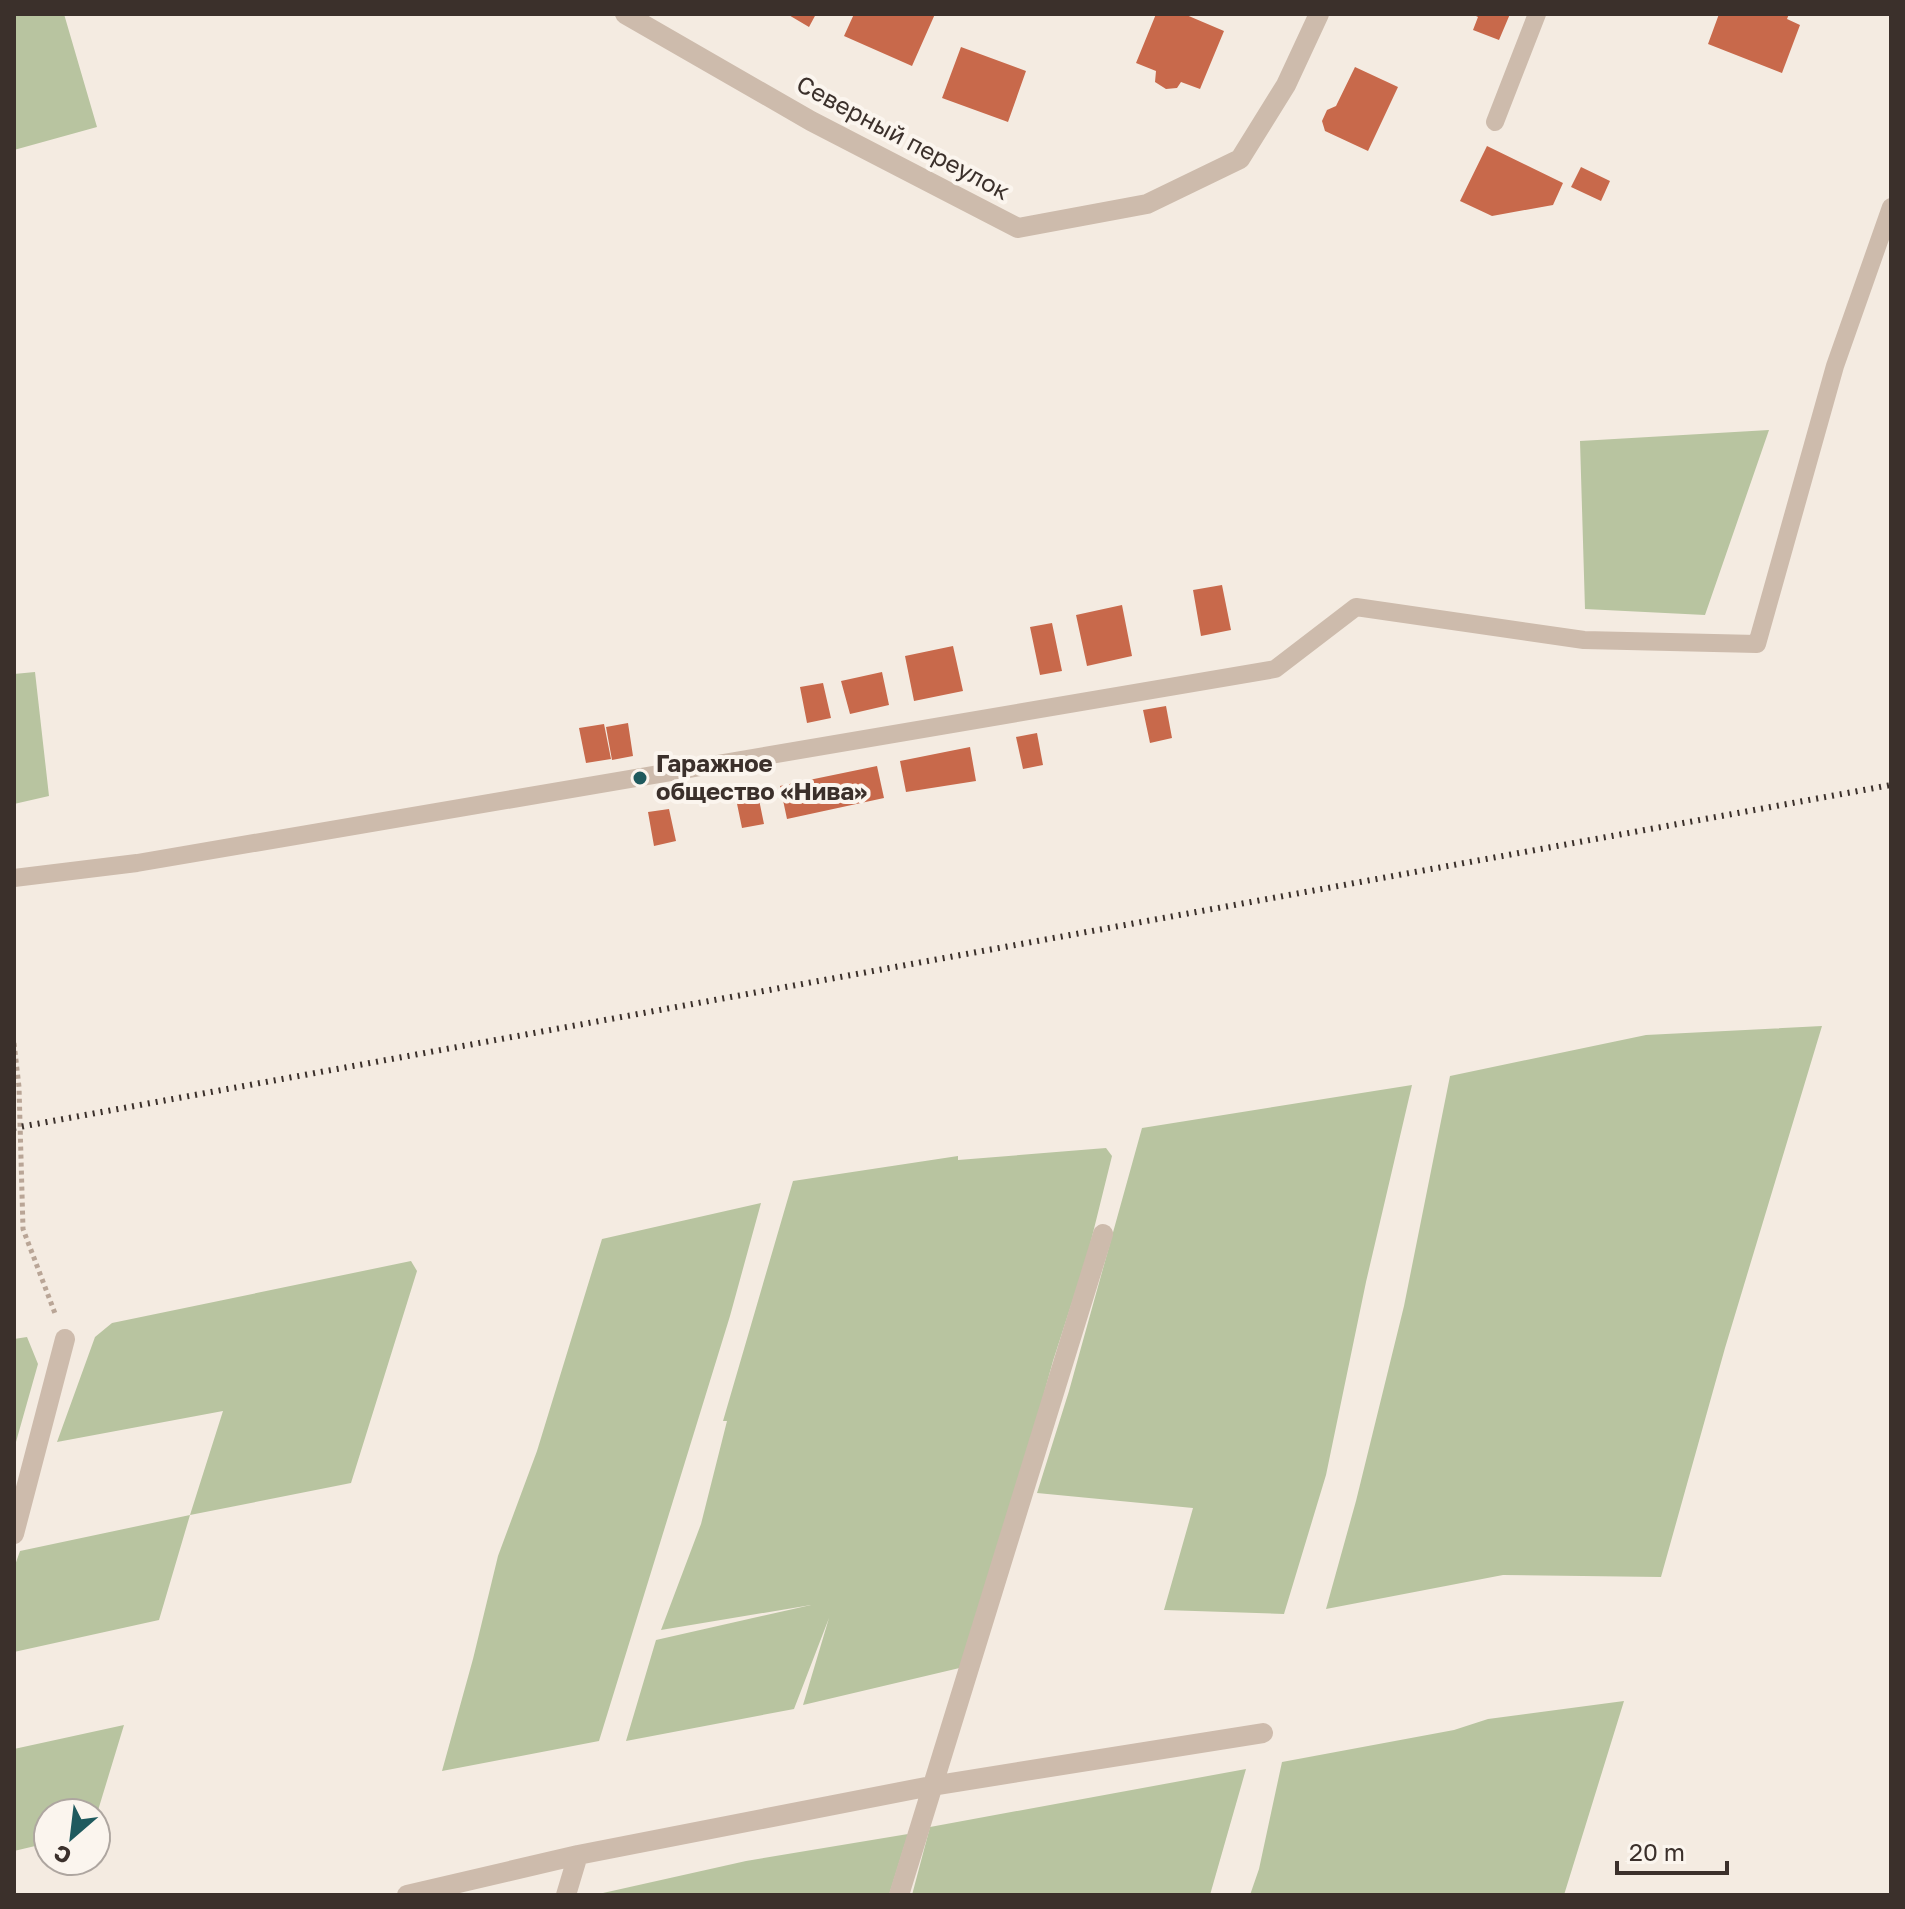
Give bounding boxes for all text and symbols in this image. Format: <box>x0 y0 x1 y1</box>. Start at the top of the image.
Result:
street label: Северный переулок <box>792 68 1015 205</box>
place label: Гаражное общество «Нива» <box>656 748 867 805</box>
marker: Гаражное общество «Нива» <box>631 769 649 787</box>
north arrow <box>32 1797 112 1877</box>
scale bar <box>1617 1825 1727 1875</box>
text: 20 m <box>1629 1837 1685 1866</box>
text: С <box>49 1840 76 1871</box>

